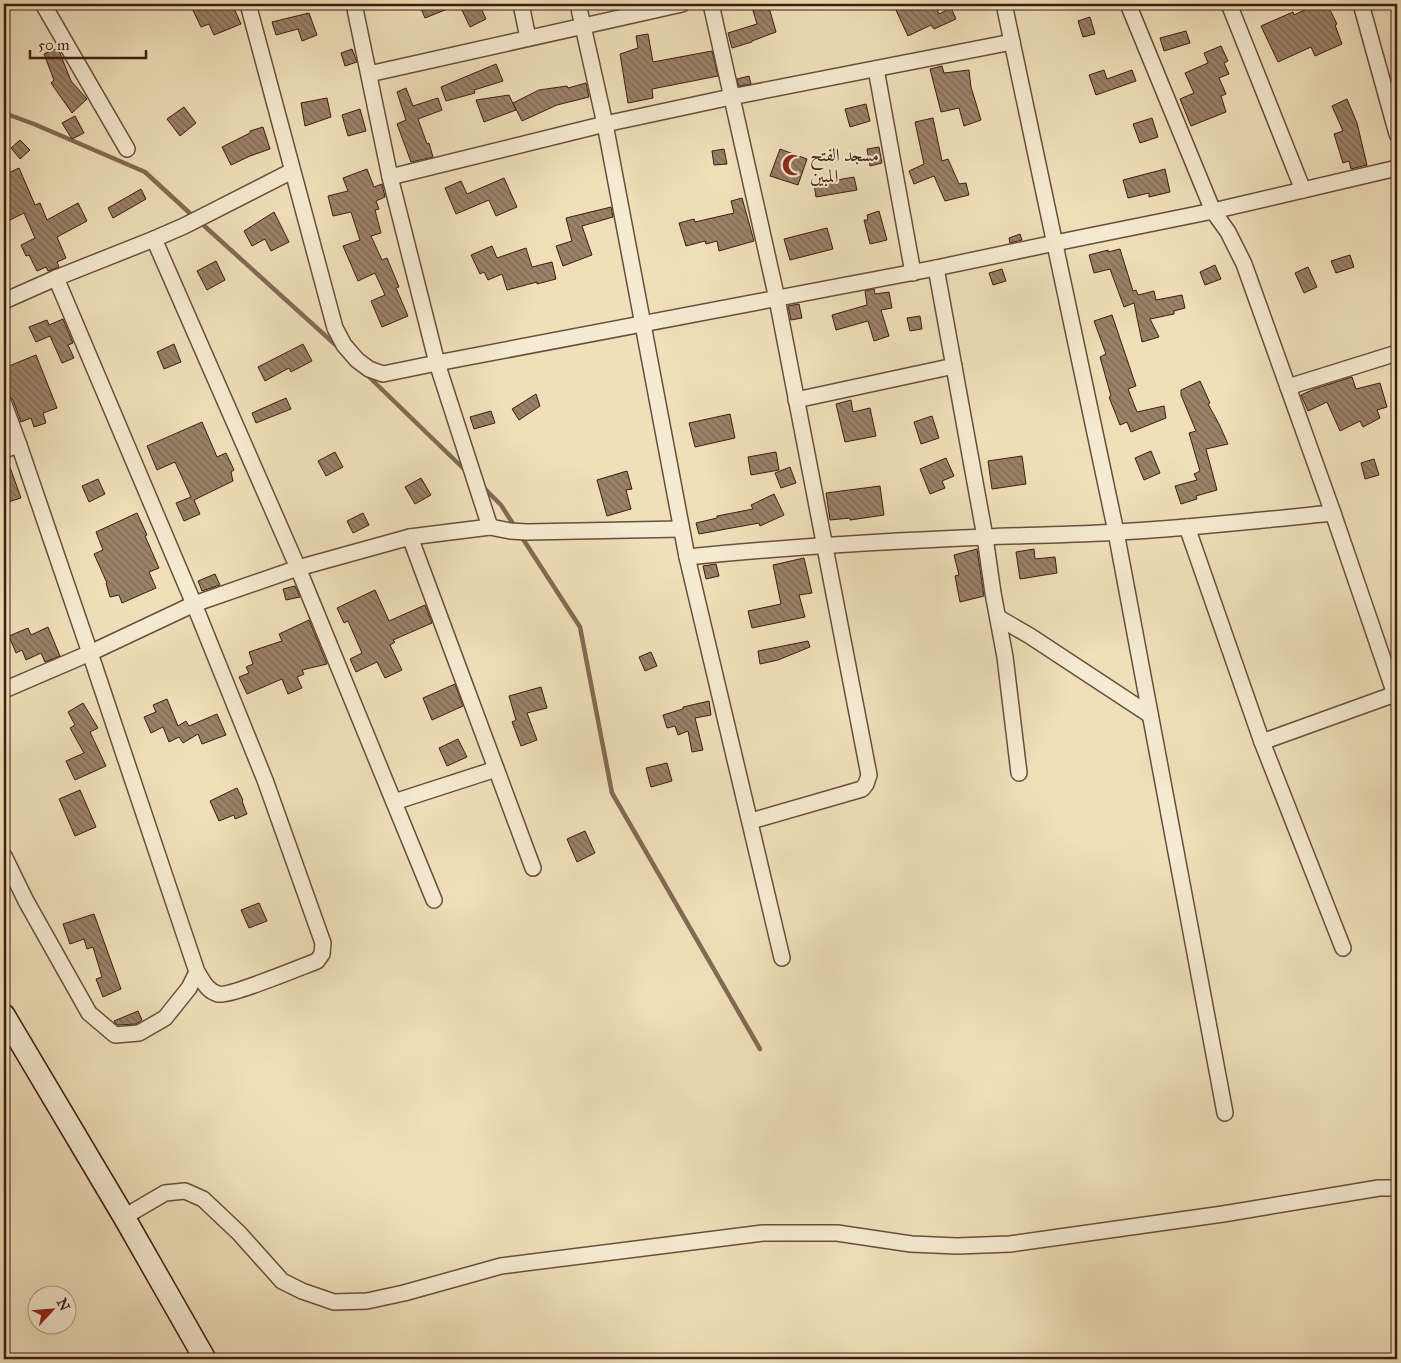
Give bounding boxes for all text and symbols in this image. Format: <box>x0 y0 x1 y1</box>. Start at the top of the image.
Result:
scale bar <box>30 28 146 60</box>
text: 50 m <box>38 36 70 54</box>
place label: مسجد الفتح المبين <box>810 144 879 187</box>
mosque icon: مسجد الفتح المبين <box>780 152 806 178</box>
north arrow <box>28 1286 78 1336</box>
text: N <box>53 1295 74 1314</box>

